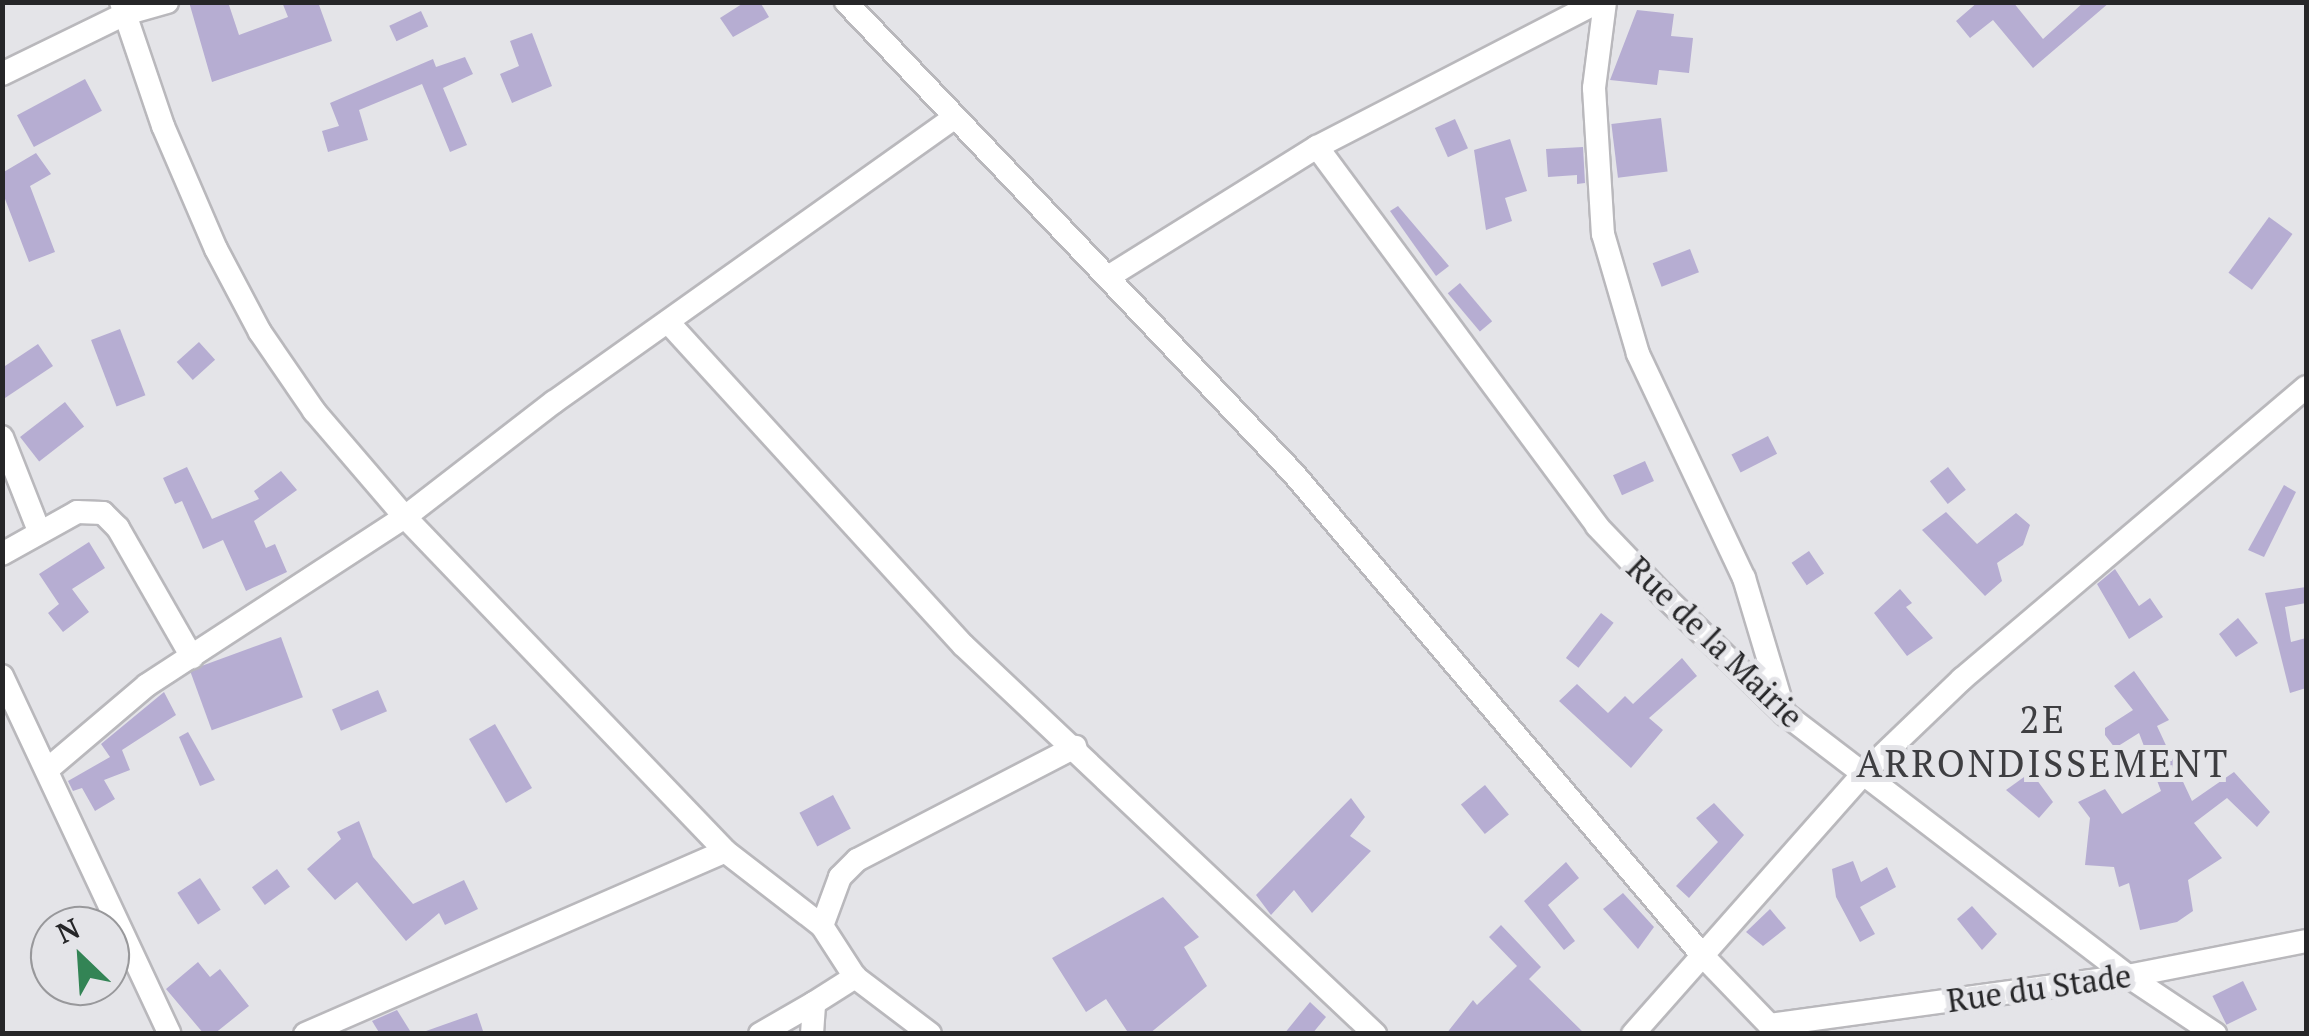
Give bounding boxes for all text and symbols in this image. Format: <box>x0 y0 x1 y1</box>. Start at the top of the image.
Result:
street label: Rue de la Mairie <box>1619 549 1811 735</box>
district label: 2E ARRONDISSEMENT <box>1856 697 2230 786</box>
north arrow <box>30 906 130 1006</box>
text: N <box>51 909 85 951</box>
street label: Rue du Stade <box>1944 956 2134 1020</box>

